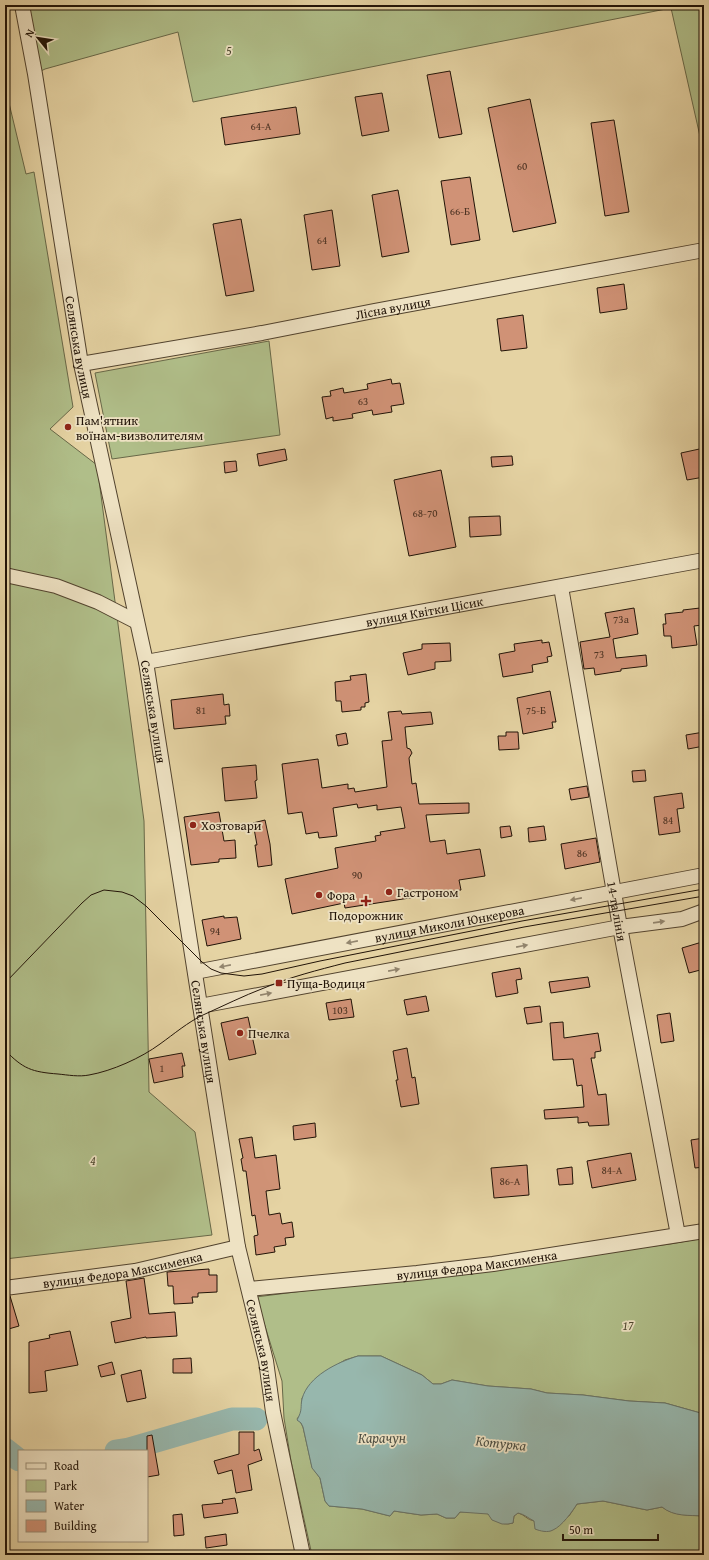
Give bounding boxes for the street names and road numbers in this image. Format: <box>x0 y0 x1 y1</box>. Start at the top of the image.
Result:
street label: Лісна вулиця <box>354 292 433 324</box>
street label: Селянська вулиця <box>60 295 97 401</box>
street label: вулиця Квітки Цісик <box>364 592 485 632</box>
street label: Селянська вулиця <box>136 659 171 765</box>
street label: 14-та лінія <box>602 880 632 943</box>
street label: вулиця Миколи Юнкерова <box>373 900 527 948</box>
street label: Селянська вулиця <box>186 979 221 1085</box>
street label: вулиця Федора Максименка <box>396 1245 559 1285</box>
street label: вулиця Федора Максименка <box>42 1246 205 1293</box>
street label: Селянська вулиця <box>241 1297 280 1403</box>

